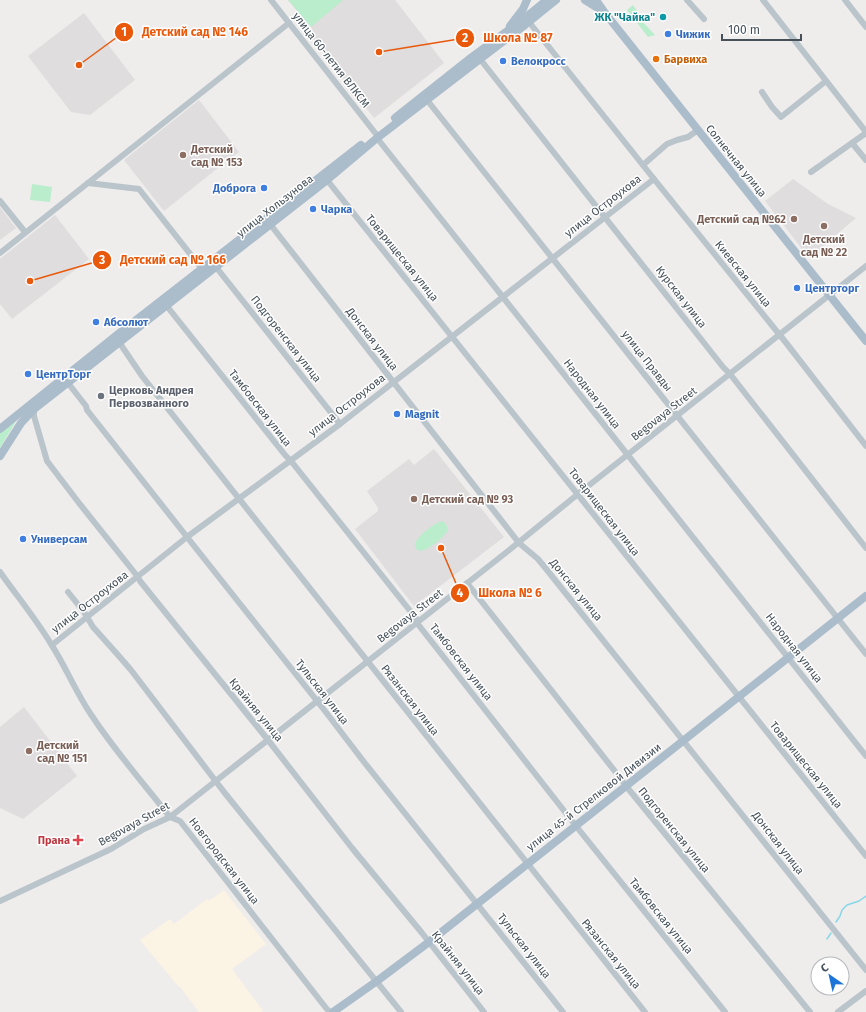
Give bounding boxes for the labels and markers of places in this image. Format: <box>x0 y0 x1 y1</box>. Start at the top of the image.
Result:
place label: ЖК "Чайка" <box>594 11 655 24</box>
marker: ЖК "Чайка" <box>658 12 668 22</box>
callout: Детский сад № 146 <box>114 20 256 44</box>
callout: Школа № 87 <box>455 26 560 50</box>
place label: Чижик <box>676 28 711 41</box>
marker: Чижик <box>663 29 673 39</box>
place label: Барвиха <box>664 53 707 66</box>
marker: Барвиха <box>651 54 661 64</box>
place label: Велокросс <box>511 55 567 68</box>
marker: Велокросс <box>498 56 508 66</box>
place label: Детский сад № 153 <box>190 143 243 169</box>
marker: Детский сад № 153 <box>178 150 188 160</box>
place label: Доброга <box>212 182 256 195</box>
marker: Доброга <box>259 183 269 193</box>
place label: Чарка <box>321 203 352 216</box>
marker: Чарка <box>308 204 318 214</box>
place label: Детский сад №62 <box>696 213 786 226</box>
marker: Детский сад №62 <box>789 214 799 224</box>
marker: Детский сад № 22 <box>819 221 829 231</box>
place label: Детский сад № 22 <box>801 233 847 259</box>
callout: Детский сад № 166 <box>92 248 234 272</box>
place label: Центрторг <box>805 282 859 295</box>
marker: Центрторг <box>792 283 802 293</box>
place label: Абсолют <box>103 316 149 329</box>
marker: Абсолют <box>91 317 101 327</box>
place label: ЦентрТорг <box>36 368 91 381</box>
marker: ЦентрТорг <box>23 369 33 379</box>
place label: Церковь Андрея Первозванного <box>109 384 194 410</box>
marker: Церковь Андрея Первозванного <box>96 391 106 401</box>
place label: Magnit <box>405 408 440 421</box>
marker: Magnit <box>392 409 402 419</box>
place label: Детский сад № 93 <box>421 493 513 506</box>
marker: Детский сад № 93 <box>409 494 419 504</box>
place label: Универсам <box>30 533 88 546</box>
marker: Универсам <box>18 534 28 544</box>
callout: Школа № 6 <box>450 581 549 605</box>
place label: Детский сад № 151 <box>36 739 87 765</box>
marker: Детский сад № 151 <box>24 746 34 756</box>
place label: Прана <box>38 834 70 847</box>
marker: Прана <box>73 835 83 845</box>

